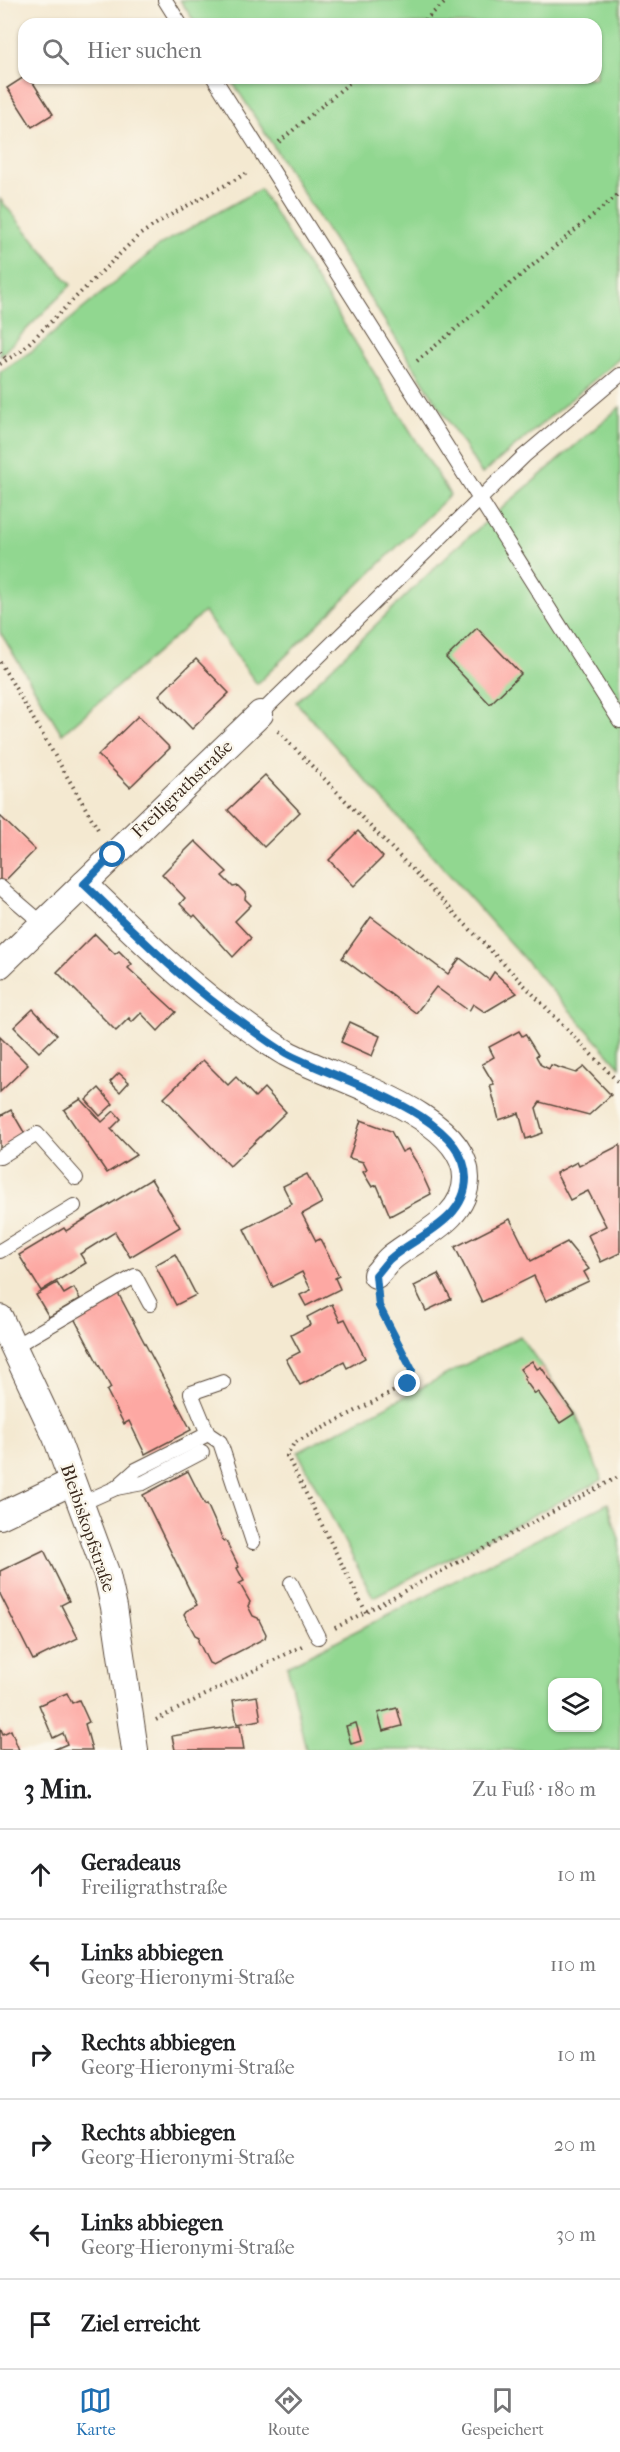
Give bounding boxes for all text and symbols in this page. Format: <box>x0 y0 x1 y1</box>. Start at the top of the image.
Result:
search box <box>18 18 602 84</box>
icon: search <box>39 35 72 68</box>
text: Hier suchen <box>87 38 202 64</box>
street label: Freiligrathstraße <box>128 736 237 843</box>
route start <box>99 841 125 867</box>
route end <box>394 1370 420 1396</box>
street label: Bleibiskopfstraße <box>56 1462 119 1595</box>
map controls <box>548 1678 602 1732</box>
button: layers <box>548 1678 602 1732</box>
text: 3 Min. <box>24 1774 92 1805</box>
text: Zu Fuß · 180 m <box>472 1778 596 1801</box>
text: Geradeaus <box>81 1850 181 1876</box>
icon: ahead <box>24 1858 57 1891</box>
text: 10 m <box>557 1863 596 1886</box>
text: Freiligrathstraße <box>81 1876 227 1899</box>
text: Links abbiegen <box>81 1940 223 1966</box>
icon: left <box>24 1948 57 1981</box>
text: 110 m <box>550 1953 596 1976</box>
text: Georg-Hieronymi-Straße <box>81 1966 295 1989</box>
text: Rechts abbiegen <box>81 2030 236 2056</box>
icon: right <box>24 2038 57 2071</box>
text: 10 m <box>557 2043 596 2066</box>
text: Georg-Hieronymi-Straße <box>81 2056 295 2079</box>
text: Rechts abbiegen <box>81 2120 236 2146</box>
icon: right <box>24 2128 57 2161</box>
text: 20 m <box>554 2133 596 2156</box>
text: Georg-Hieronymi-Straße <box>81 2146 295 2169</box>
text: Links abbiegen <box>81 2210 223 2236</box>
icon: left <box>24 2218 57 2251</box>
text: 30 m <box>556 2223 596 2246</box>
text: Georg-Hieronymi-Straße <box>81 2236 295 2259</box>
icon: arrive <box>24 2308 57 2341</box>
text: Ziel erreicht <box>81 2311 200 2337</box>
tab: Karte <box>76 2384 116 2439</box>
tab: Route <box>267 2384 309 2439</box>
tab: Gespeichert <box>461 2384 544 2439</box>

